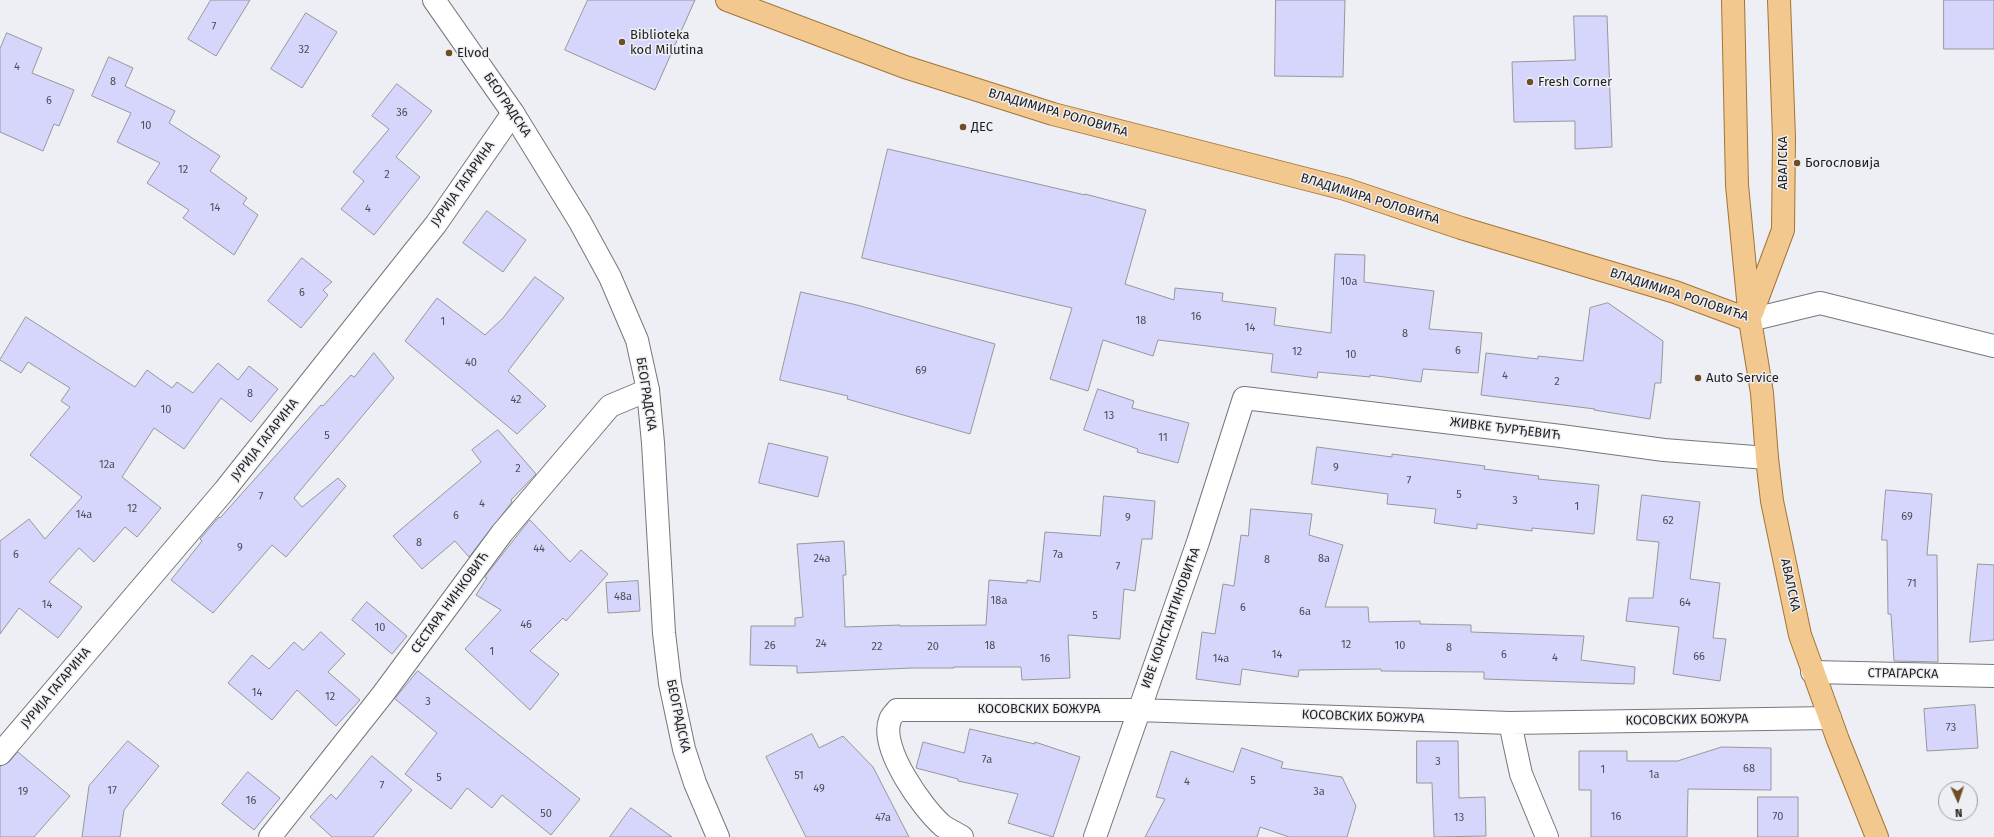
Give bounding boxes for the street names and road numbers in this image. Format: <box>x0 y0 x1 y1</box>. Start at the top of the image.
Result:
street label: БЕОГРАДСКА <box>480 70 534 140</box>
street label: ВЛАДИМИРА РОЛОВИЋА <box>986 86 1130 140</box>
street label: АВАЛСКА <box>1775 136 1791 190</box>
street label: ЈУРИЈА ГАГАРИНА <box>428 138 498 230</box>
street label: ВЛАДИМИРА РОЛОВИЋА <box>1298 170 1442 228</box>
street label: ВЛАДИМИРА РОЛОВИЋА <box>1608 265 1750 325</box>
street label: БЕОГРАДСКА <box>632 356 660 432</box>
street label: ЈУРИЈА ГАГАРИНА <box>228 396 302 484</box>
street label: ЖИВКЕ ЂУРЂЕВИЋ <box>1449 414 1561 444</box>
street label: ИВЕ КОНСТАНТИНОВИЋА <box>1138 545 1204 691</box>
street label: СЕСТАРА НИНКОВИЋ <box>408 549 492 657</box>
street label: АВАЛСКА <box>1777 557 1803 613</box>
street label: ЈУРИЈА ГАГАРИНА <box>18 644 94 732</box>
street label: СТРАГАРСКА <box>1867 666 1939 682</box>
street label: БЕОГРАДСКА <box>663 678 693 754</box>
street label: КОСОВСКИХ БОЖУРА <box>978 701 1100 717</box>
street label: КОСОВСКИХ БОЖУРА <box>1301 707 1425 727</box>
street label: КОСОВСКИХ БОЖУРА <box>1625 711 1749 729</box>

